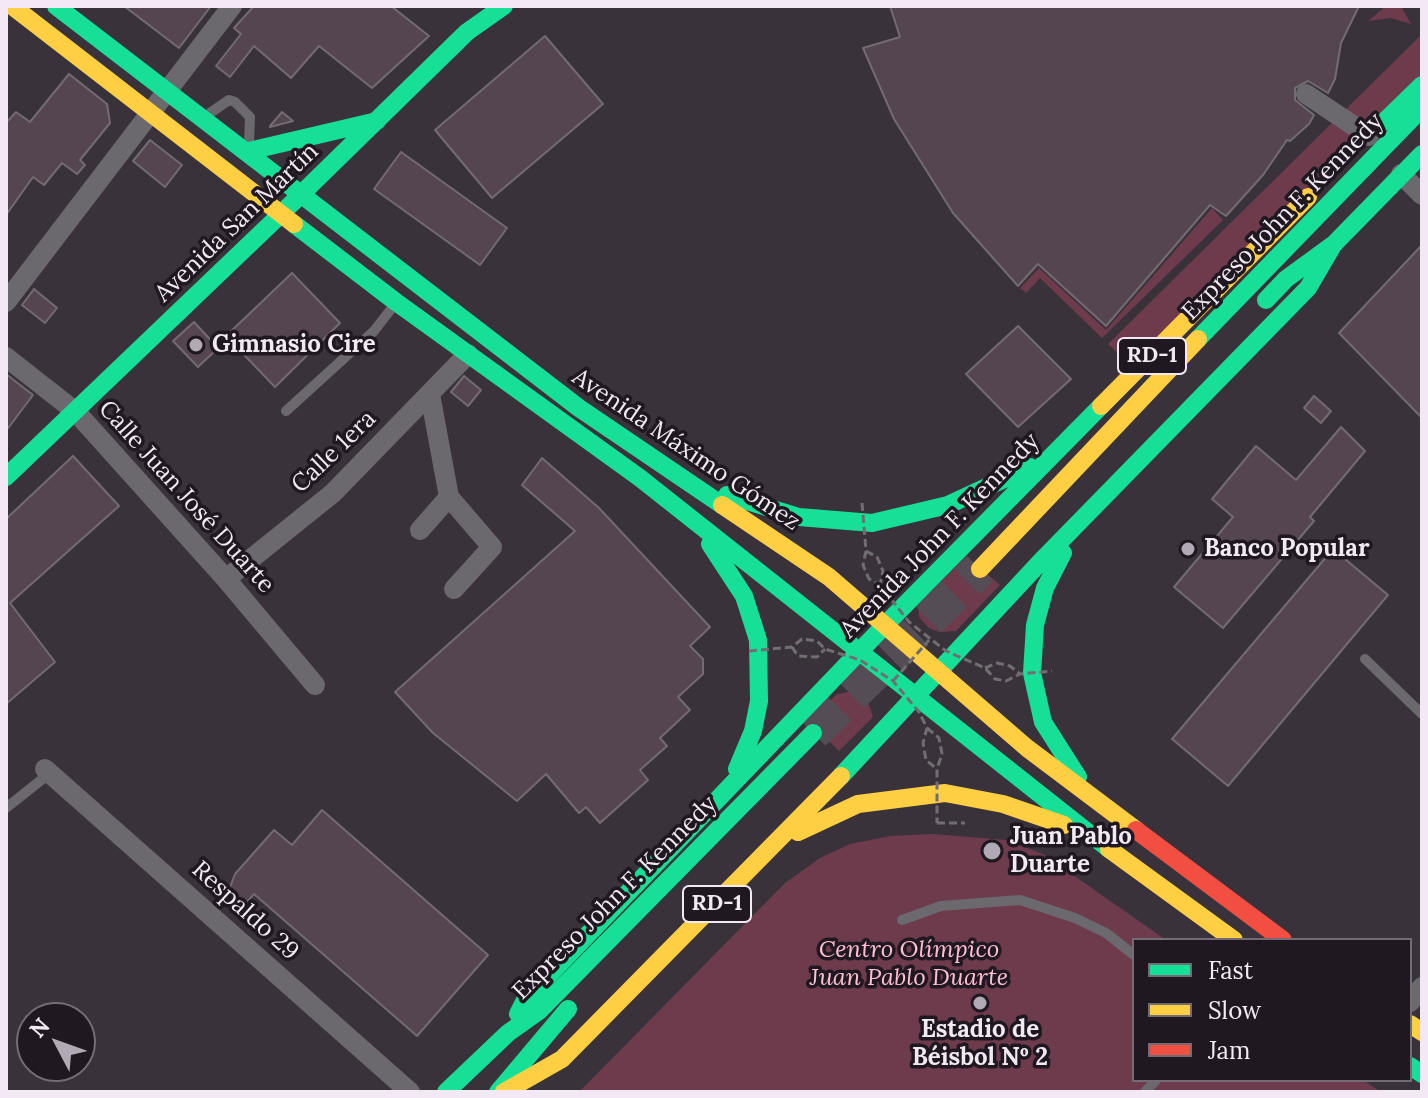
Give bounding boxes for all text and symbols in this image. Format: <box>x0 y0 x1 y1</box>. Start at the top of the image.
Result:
street label: Expreso John F. Kennedy <box>1177 107 1389 327</box>
street label: Avenida San Martín <box>149 137 325 309</box>
place label: Gimnasio Cire <box>212 331 376 359</box>
marker: Gimnasio Cire <box>187 336 205 354</box>
road number: RD-1 <box>1118 338 1186 374</box>
street label: Avenida Máximo Gómez <box>567 363 805 537</box>
street label: Calle Juan José Duarte <box>92 395 280 599</box>
street label: Calle 1era <box>286 405 382 499</box>
street label: Avenida John F. Kennedy <box>834 427 1046 645</box>
place label: Banco Popular <box>1204 535 1369 563</box>
marker: Banco Popular <box>1179 540 1197 558</box>
street label: Expreso John F. Kennedy <box>507 790 723 1006</box>
place label: Juan Pablo Duarte <box>1010 823 1132 879</box>
marker: Juan Pablo Duarte <box>981 840 1003 862</box>
street label: Respaldo 29 <box>186 856 304 966</box>
road number: RD-1 <box>683 886 751 922</box>
park label: Centro Olímpico Juan Pablo Duarte <box>810 936 1008 992</box>
legend <box>1132 938 1412 1082</box>
text: Fast <box>1208 955 1253 986</box>
marker: Estadio de Béisbol Nº 2 <box>971 994 989 1012</box>
text: Slow <box>1208 995 1261 1026</box>
north arrow <box>16 1002 96 1082</box>
text: N <box>23 1012 56 1043</box>
place label: Estadio de Béisbol Nº 2 <box>912 1016 1048 1072</box>
text: Jam <box>1208 1035 1250 1066</box>

